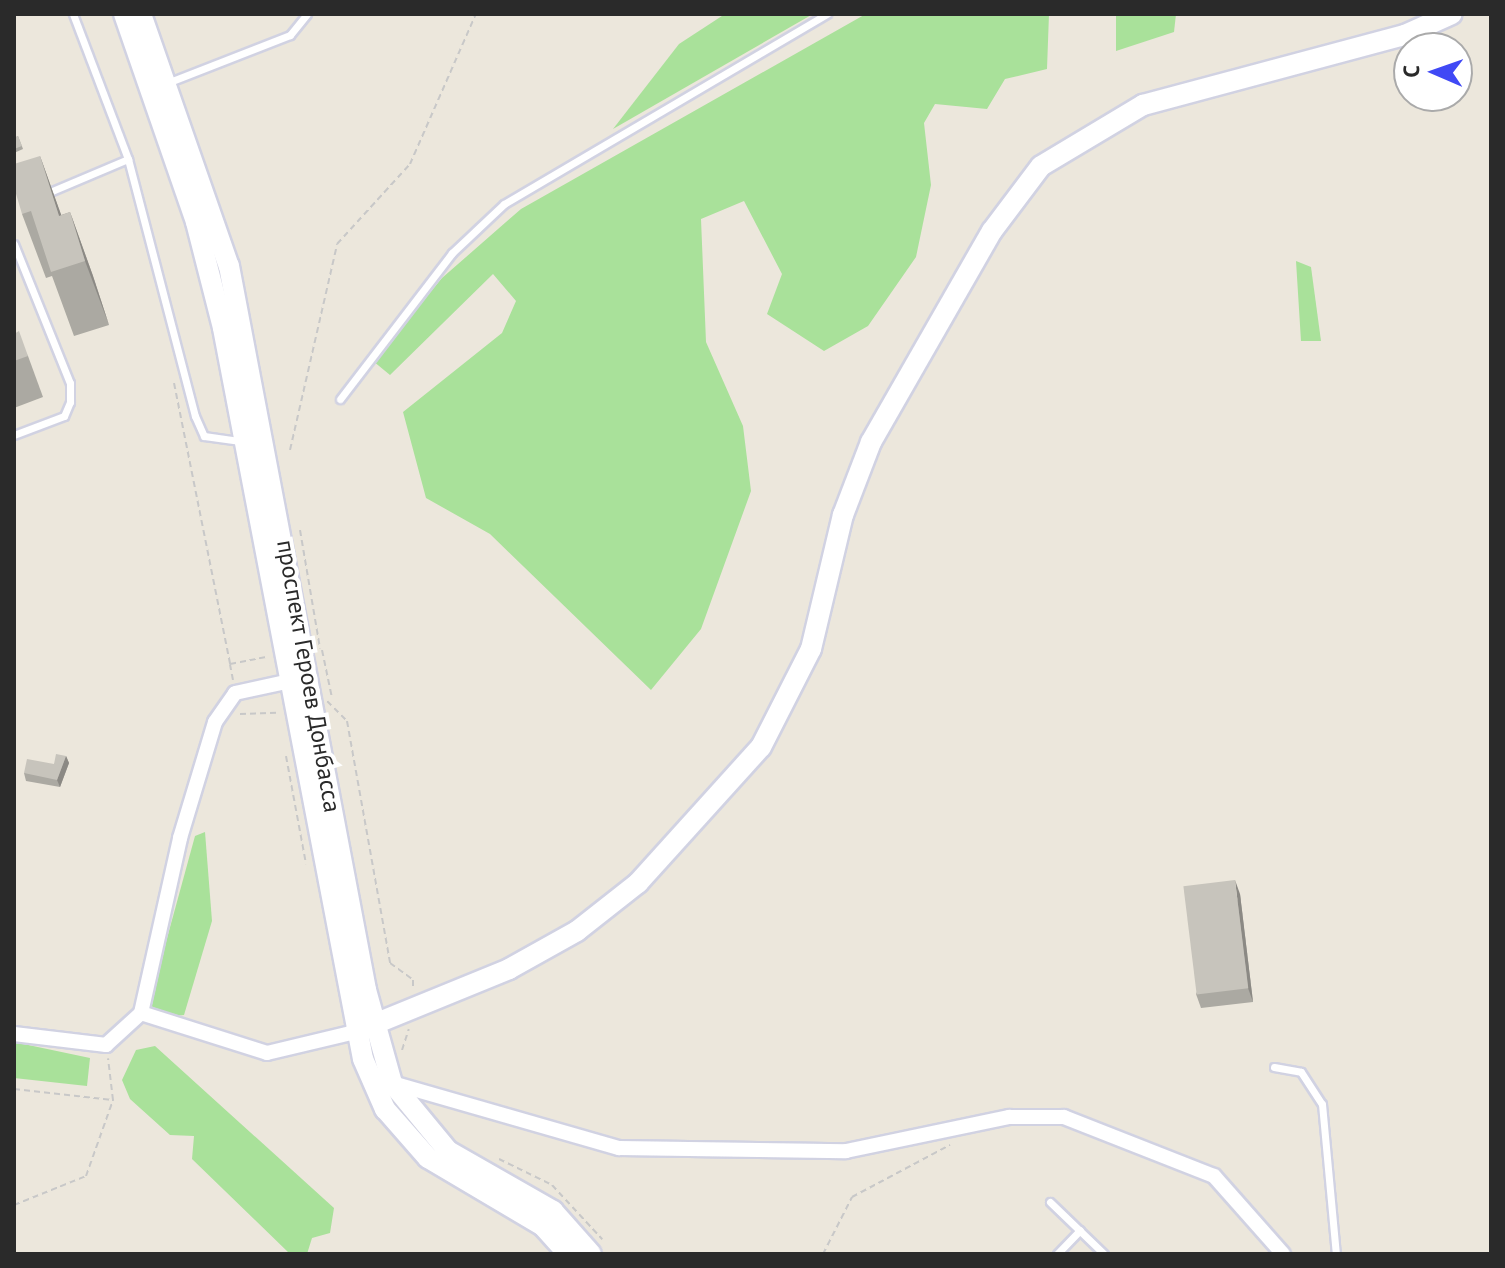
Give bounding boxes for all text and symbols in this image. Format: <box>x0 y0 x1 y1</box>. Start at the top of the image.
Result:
north arrow <box>1393 32 1473 112</box>
text: С <box>1397 65 1425 78</box>
street label: проспект Героев Донбасса <box>271 537 347 815</box>

